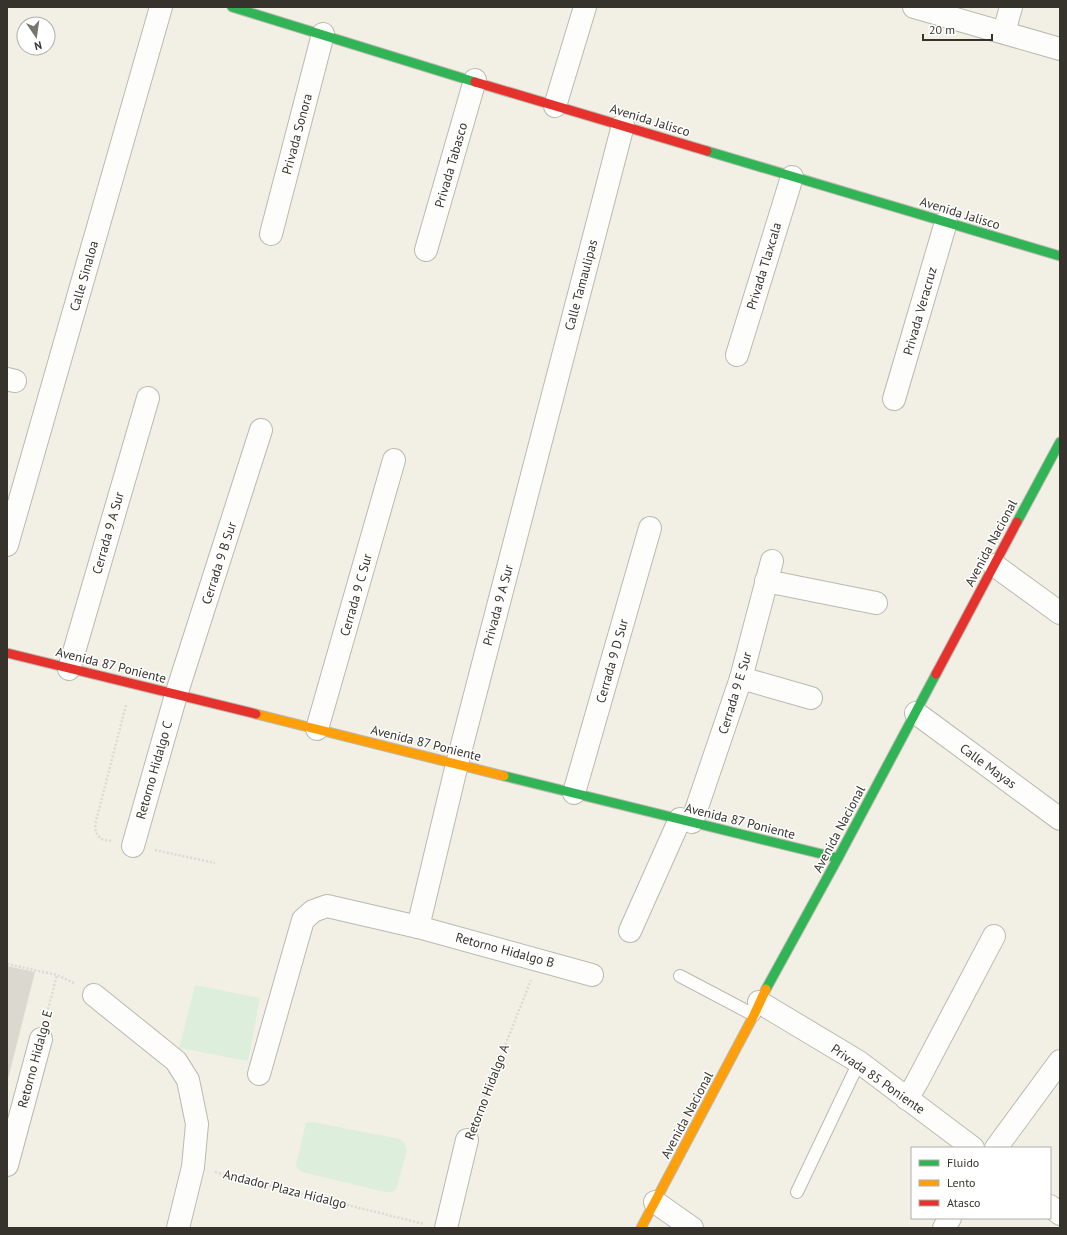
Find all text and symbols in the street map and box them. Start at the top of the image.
north arrow [16,16,56,56]
scale bar [923,16,992,42]
text: 20 m [929,22,955,37]
text: N [33,38,43,53]
street label: Privada Sonora [278,92,316,176]
street label: Avenida Jalisco [608,100,692,140]
street label: Privada Tabasco [431,120,471,210]
street label: Avenida Jalisco [918,193,1002,233]
street label: Privada Tlaxcala [743,220,785,312]
street label: Calle Tamaulipas [561,238,601,332]
street label: Calle Sinaloa [66,239,102,313]
street label: Privada Veracruz [899,265,941,357]
street label: Cerrada 9 A Sur [88,489,128,576]
street label: Avenida Nacional [961,496,1021,589]
street label: Cerrada 9 B Sur [198,519,241,606]
street label: Cerrada 9 C Sur [336,551,376,638]
street label: Privada 9 A Sur [479,562,517,647]
street label: Cerrada 9 D Sur [592,616,632,705]
street label: Avenida 87 Poniente [54,643,168,687]
street label: Cerrada 9 E Sur [714,649,756,736]
street label: Retorno Hidalgo C [132,719,176,821]
street label: Avenida 87 Poniente [369,721,483,765]
street label: Calle Mayas [956,740,1020,792]
street label: Avenida Nacional [809,782,869,875]
street label: Avenida 87 Poniente [683,799,797,843]
street label: Retorno Hidalgo B [454,929,556,971]
street label: Retorno Hidalgo E [14,1008,56,1110]
street label: Privada 85 Poniente [828,1040,928,1118]
street label: Retorno Hidalgo A [461,1041,513,1142]
street label: Avenida Nacional [657,1068,717,1161]
legend [911,1147,1051,1219]
text: Fluido [947,1155,979,1170]
street label: Andador Plaza Hidalgo [221,1165,349,1213]
text: Lento [947,1175,976,1190]
text: Atasco [947,1195,980,1210]

